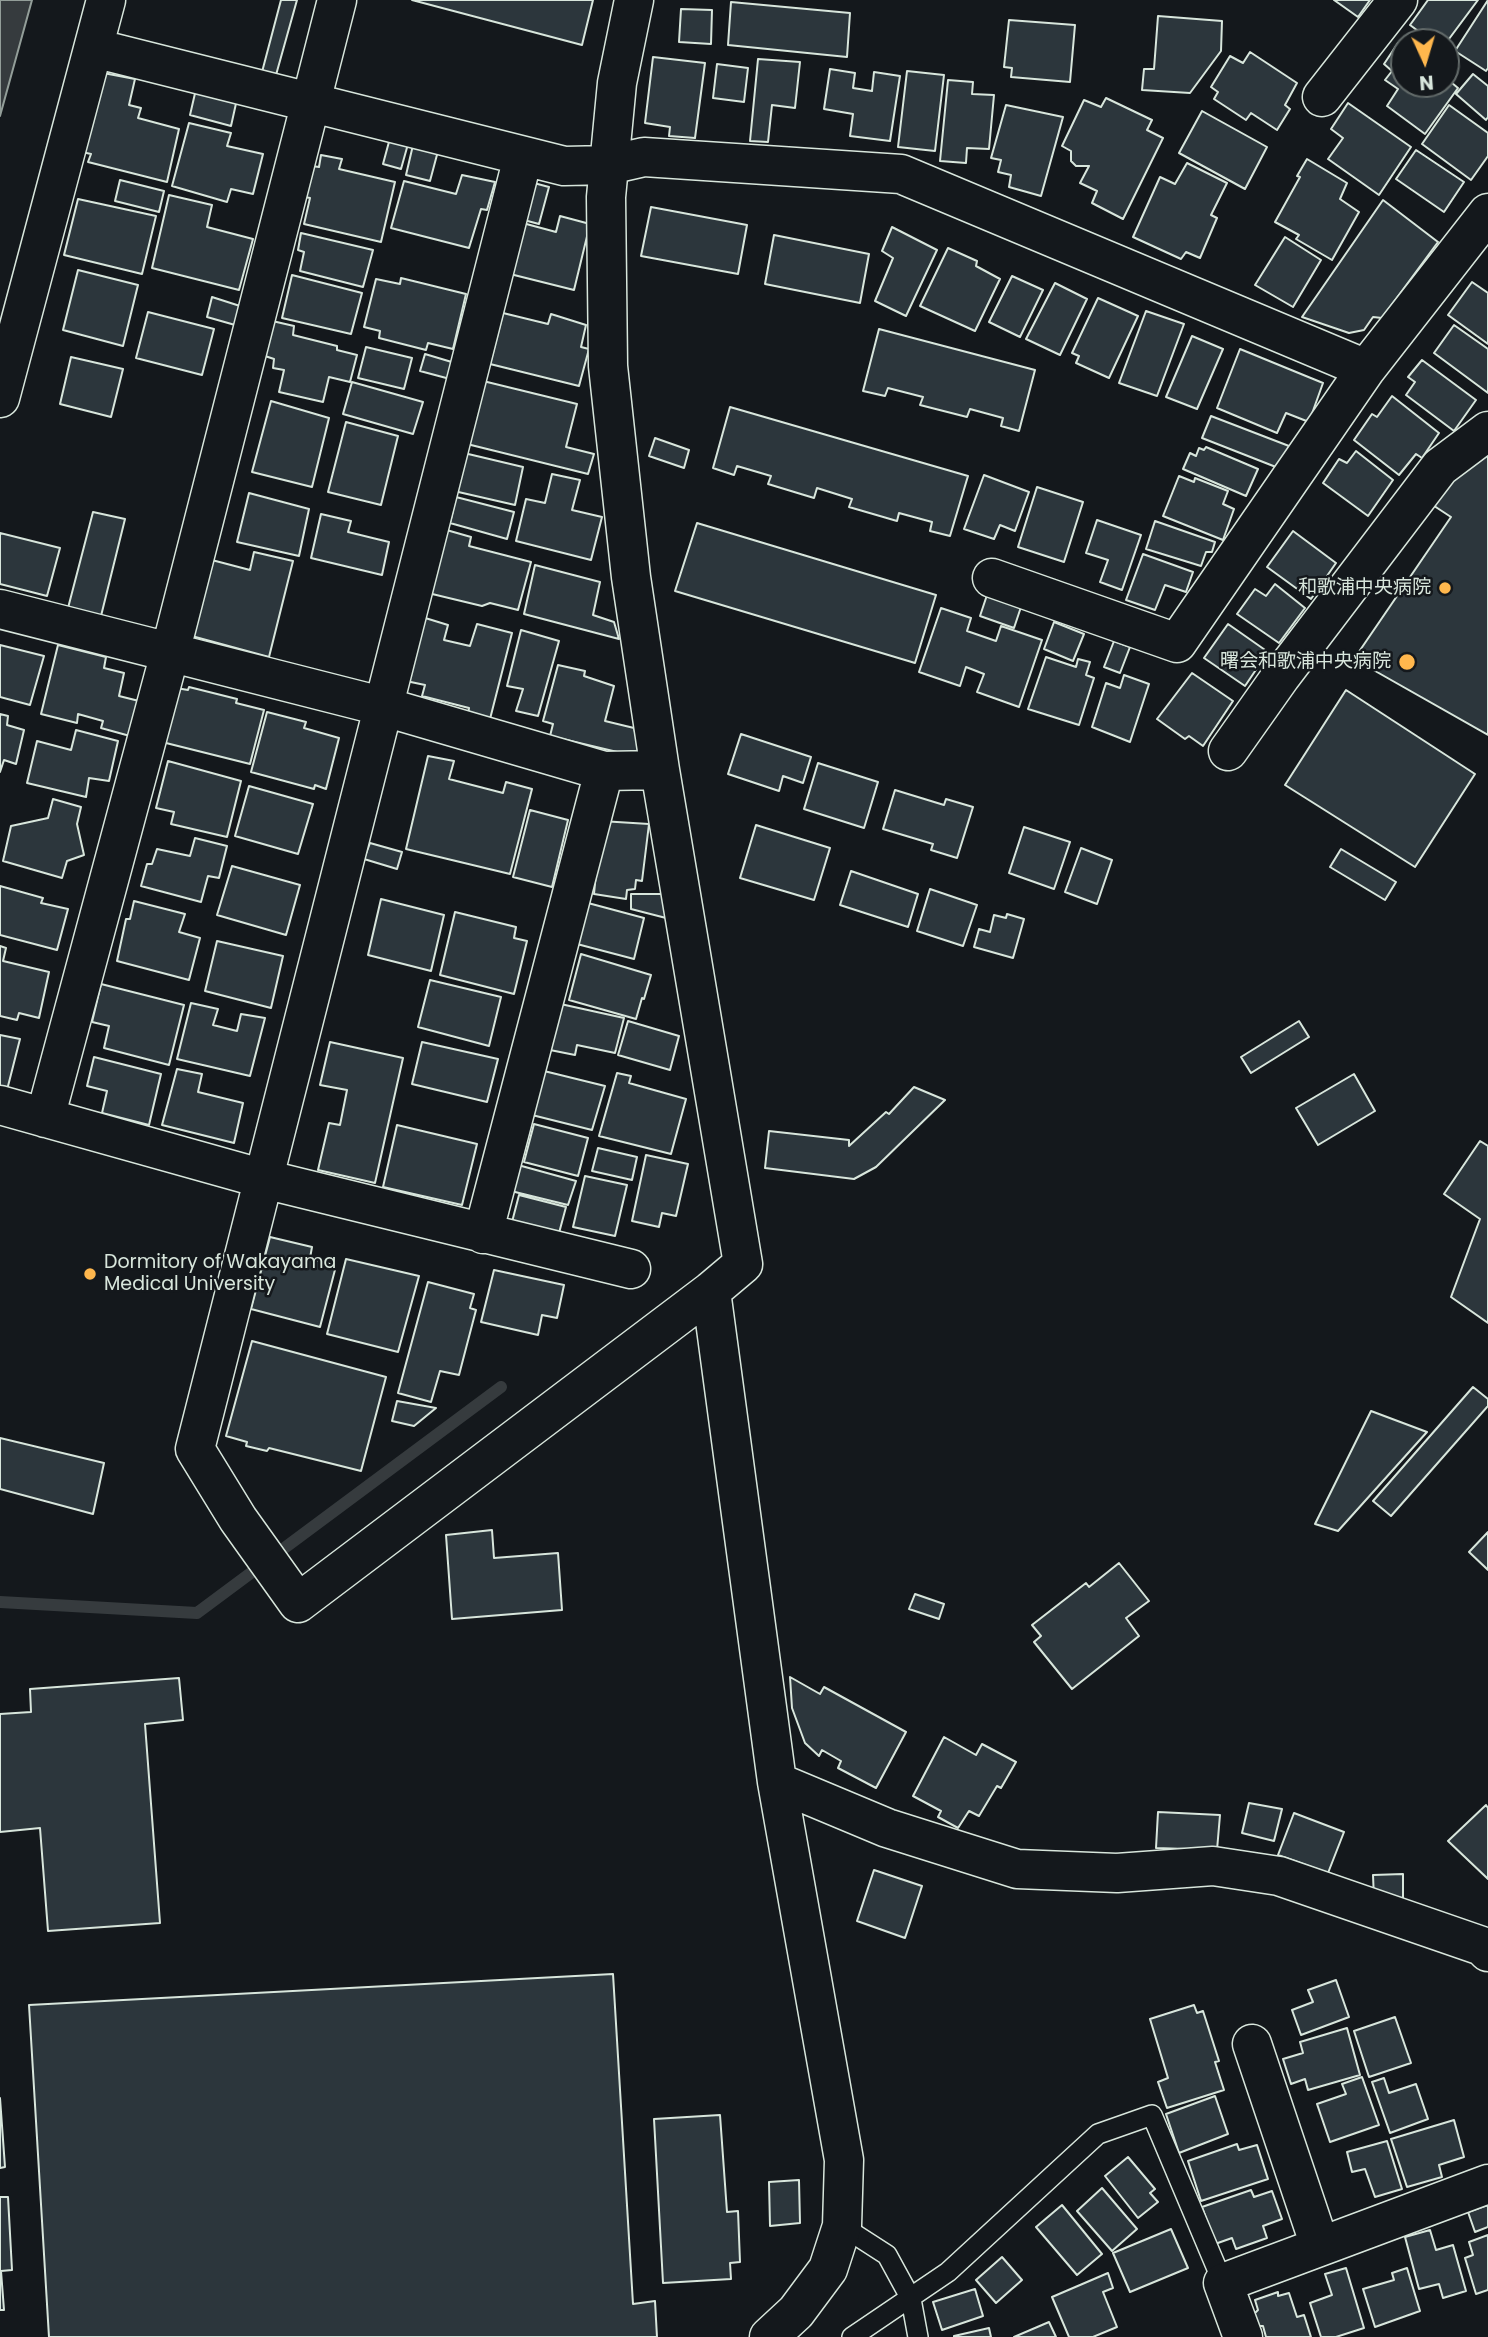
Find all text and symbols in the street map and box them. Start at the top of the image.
north arrow [1390,28,1460,98]
text: N [1418,68,1434,96]
place label: 和歌浦中央病院 [1298,577,1431,599]
marker: 和歌浦中央病院 [1437,580,1453,596]
place label: 曙会和歌浦中央病院 [1220,651,1391,673]
marker: 曙会和歌浦中央病院 [1397,652,1417,672]
place label: Dormitory of Wakayama Medical University [104,1252,336,1296]
marker: Dormitory of Wakayama Medical University [82,1266,98,1282]

